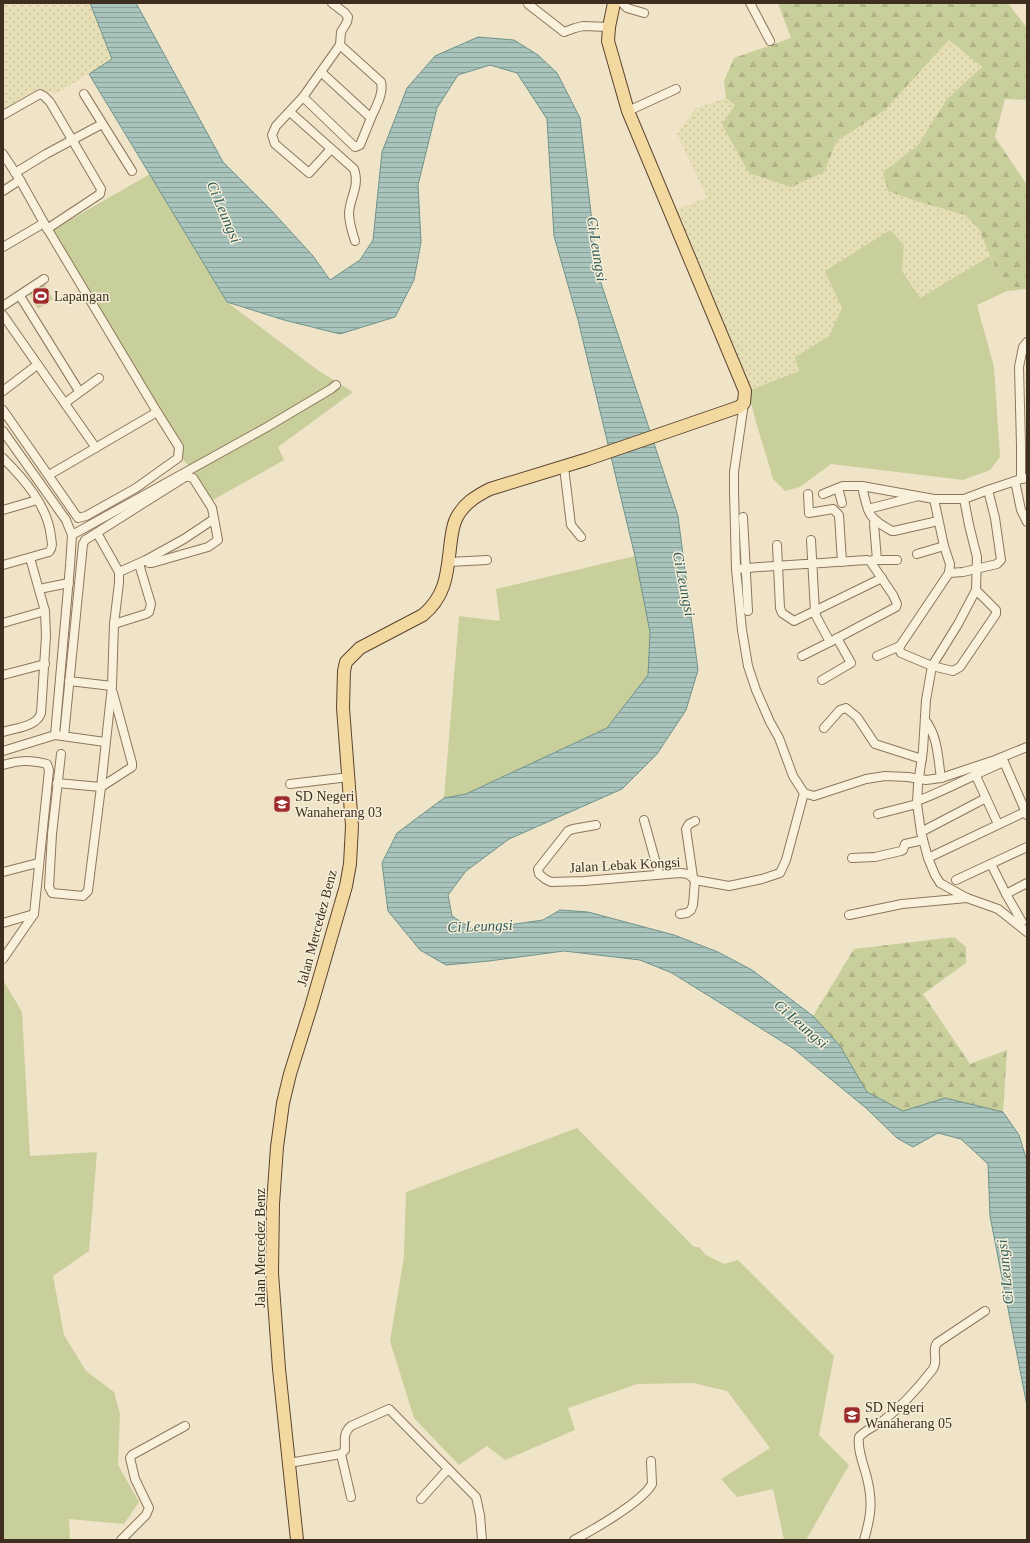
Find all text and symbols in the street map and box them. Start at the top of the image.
water label: Ci Leungsi [204,179,244,245]
water label: Ci Leungsi [584,215,610,283]
sports icon: Lapangan [31,286,51,306]
place label: Lapangan [54,289,109,304]
water label: Ci Leungsi [670,550,698,618]
place label: SD Negeri Wanaherang 03 [295,789,382,820]
school or university icon: SD Negeri Wanaherang 03 [272,794,292,814]
street label: Jalan Lebak Kongsi [569,855,681,875]
street label: Jalan Mercedez Benz [294,868,340,988]
water label: Ci Leungsi [447,917,513,935]
water label: Ci Leungsi [771,996,831,1052]
street label: Jalan Mercedez Benz [253,1188,268,1308]
water label: Ci Leungsi [994,1239,1016,1305]
place label: SD Negeri Wanaherang 05 [865,1400,952,1431]
school or university icon: SD Negeri Wanaherang 05 [842,1405,862,1425]

